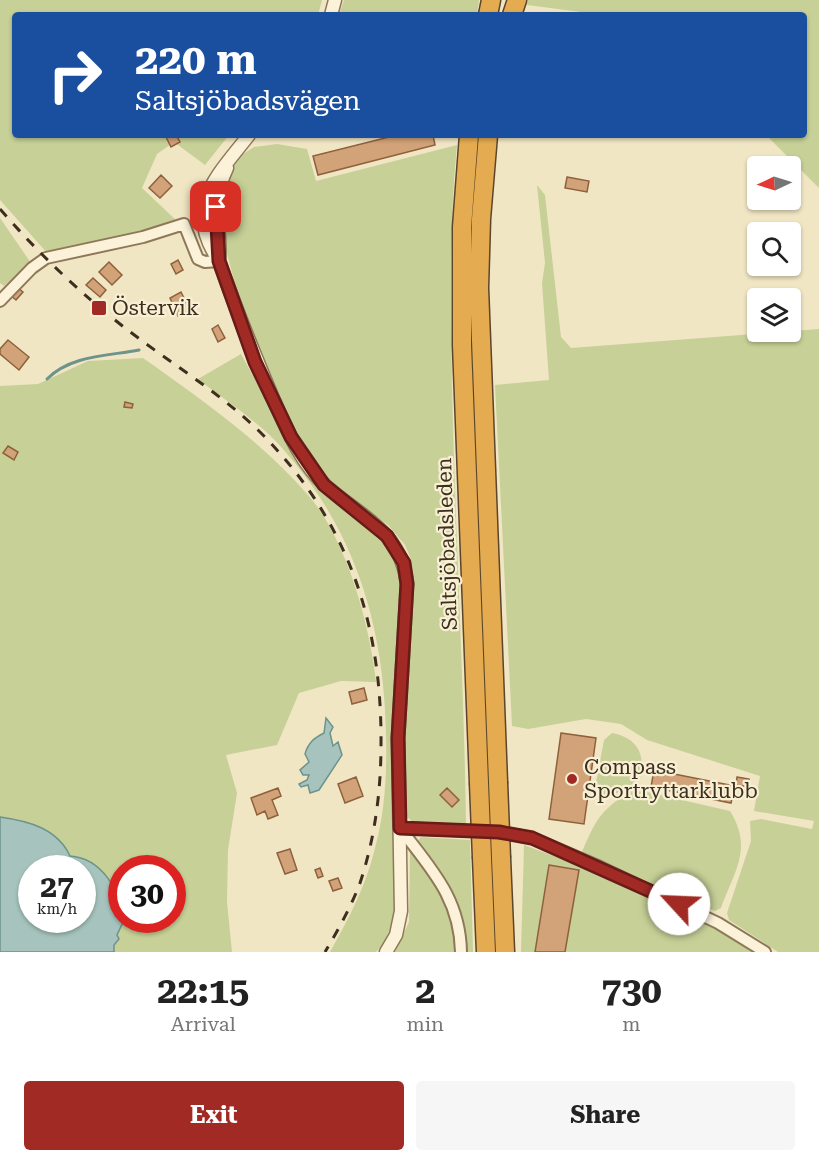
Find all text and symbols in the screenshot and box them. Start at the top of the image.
text: 220 m [135,35,257,84]
icon: right [36,36,114,114]
text: Saltsjöbadsvägen [135,85,360,117]
north arrow [747,156,801,210]
map controls [747,156,801,342]
pin [190,181,241,232]
icon: arrive [199,190,232,223]
button: search [747,222,801,276]
button: layers [747,288,801,342]
place label: Östervik [112,295,199,320]
marker: Östervik [90,299,108,317]
street label: Saltsjöbadsleden [432,457,462,631]
place label: Compass Sportryttarklubb [584,755,758,803]
marker: Compass Sportryttarklubb [565,772,579,786]
speed limit sign: 30 [108,855,186,933]
text: 27 [40,869,74,904]
position arrow [647,872,711,936]
text: km/h [37,900,77,918]
text: 22:15 [157,970,249,1012]
text: 2 [415,970,435,1012]
text: 730 [601,970,662,1012]
text: Arrival [171,1012,236,1036]
text: min [406,1012,444,1036]
text: m [622,1012,641,1036]
button: Exit [24,1081,404,1150]
button: Share [416,1081,795,1150]

